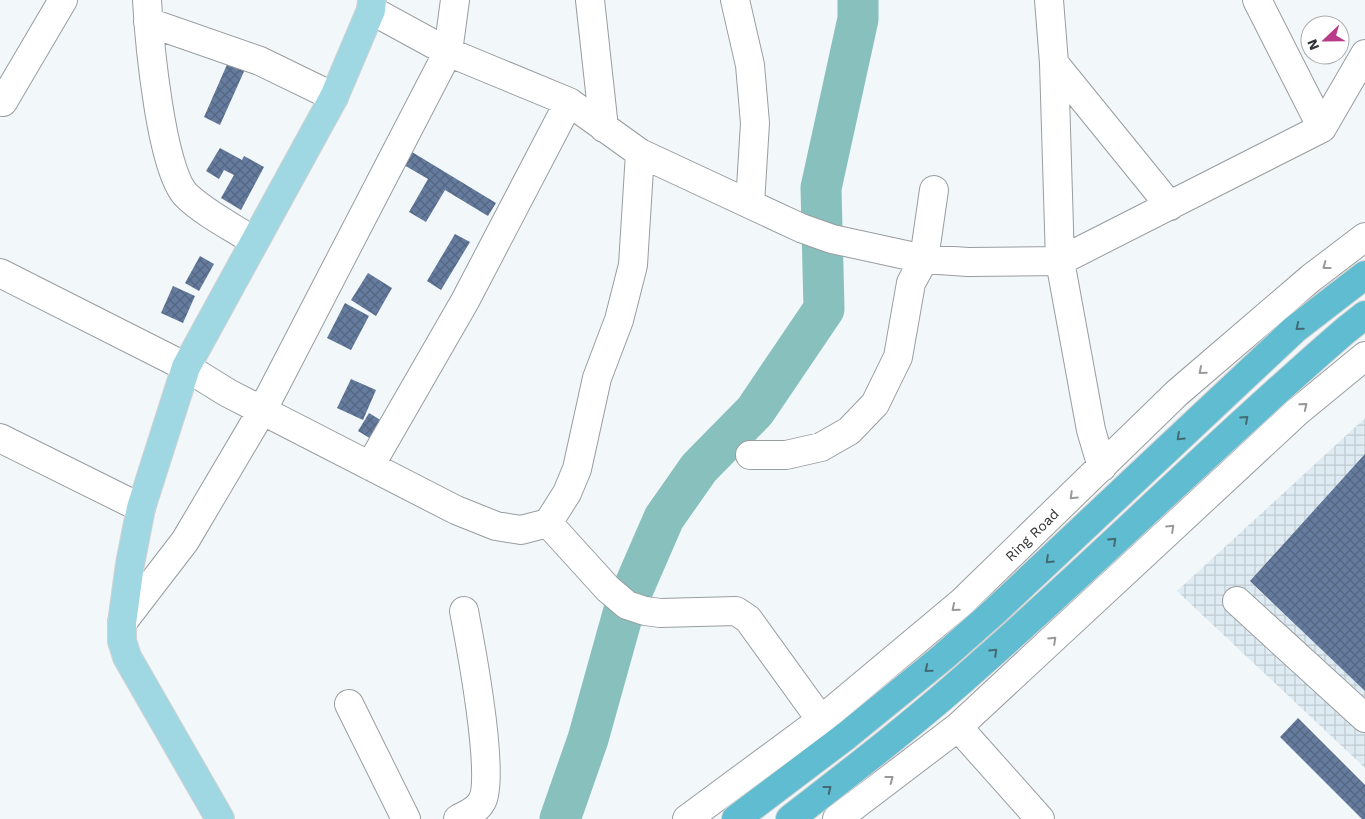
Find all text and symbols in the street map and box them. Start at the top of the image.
north arrow [1300,15,1350,65]
text: N [1304,37,1322,53]
one-way arrow [1323,261,1332,269]
one-way arrow [1296,321,1305,329]
one-way arrow [1199,366,1208,375]
one-way arrow [1298,403,1307,412]
one-way arrow [1239,416,1248,425]
one-way arrow [1176,431,1185,440]
one-way arrow [1069,490,1078,499]
street label: Ring Road [1002,506,1062,564]
one-way arrow [1165,525,1174,534]
one-way arrow [1107,538,1116,547]
one-way arrow [1045,554,1054,563]
one-way arrow [952,603,961,611]
one-way arrow [1048,637,1057,646]
one-way arrow [988,649,997,658]
one-way arrow [925,663,934,672]
one-way arrow [884,776,894,785]
one-way arrow [823,786,832,795]

